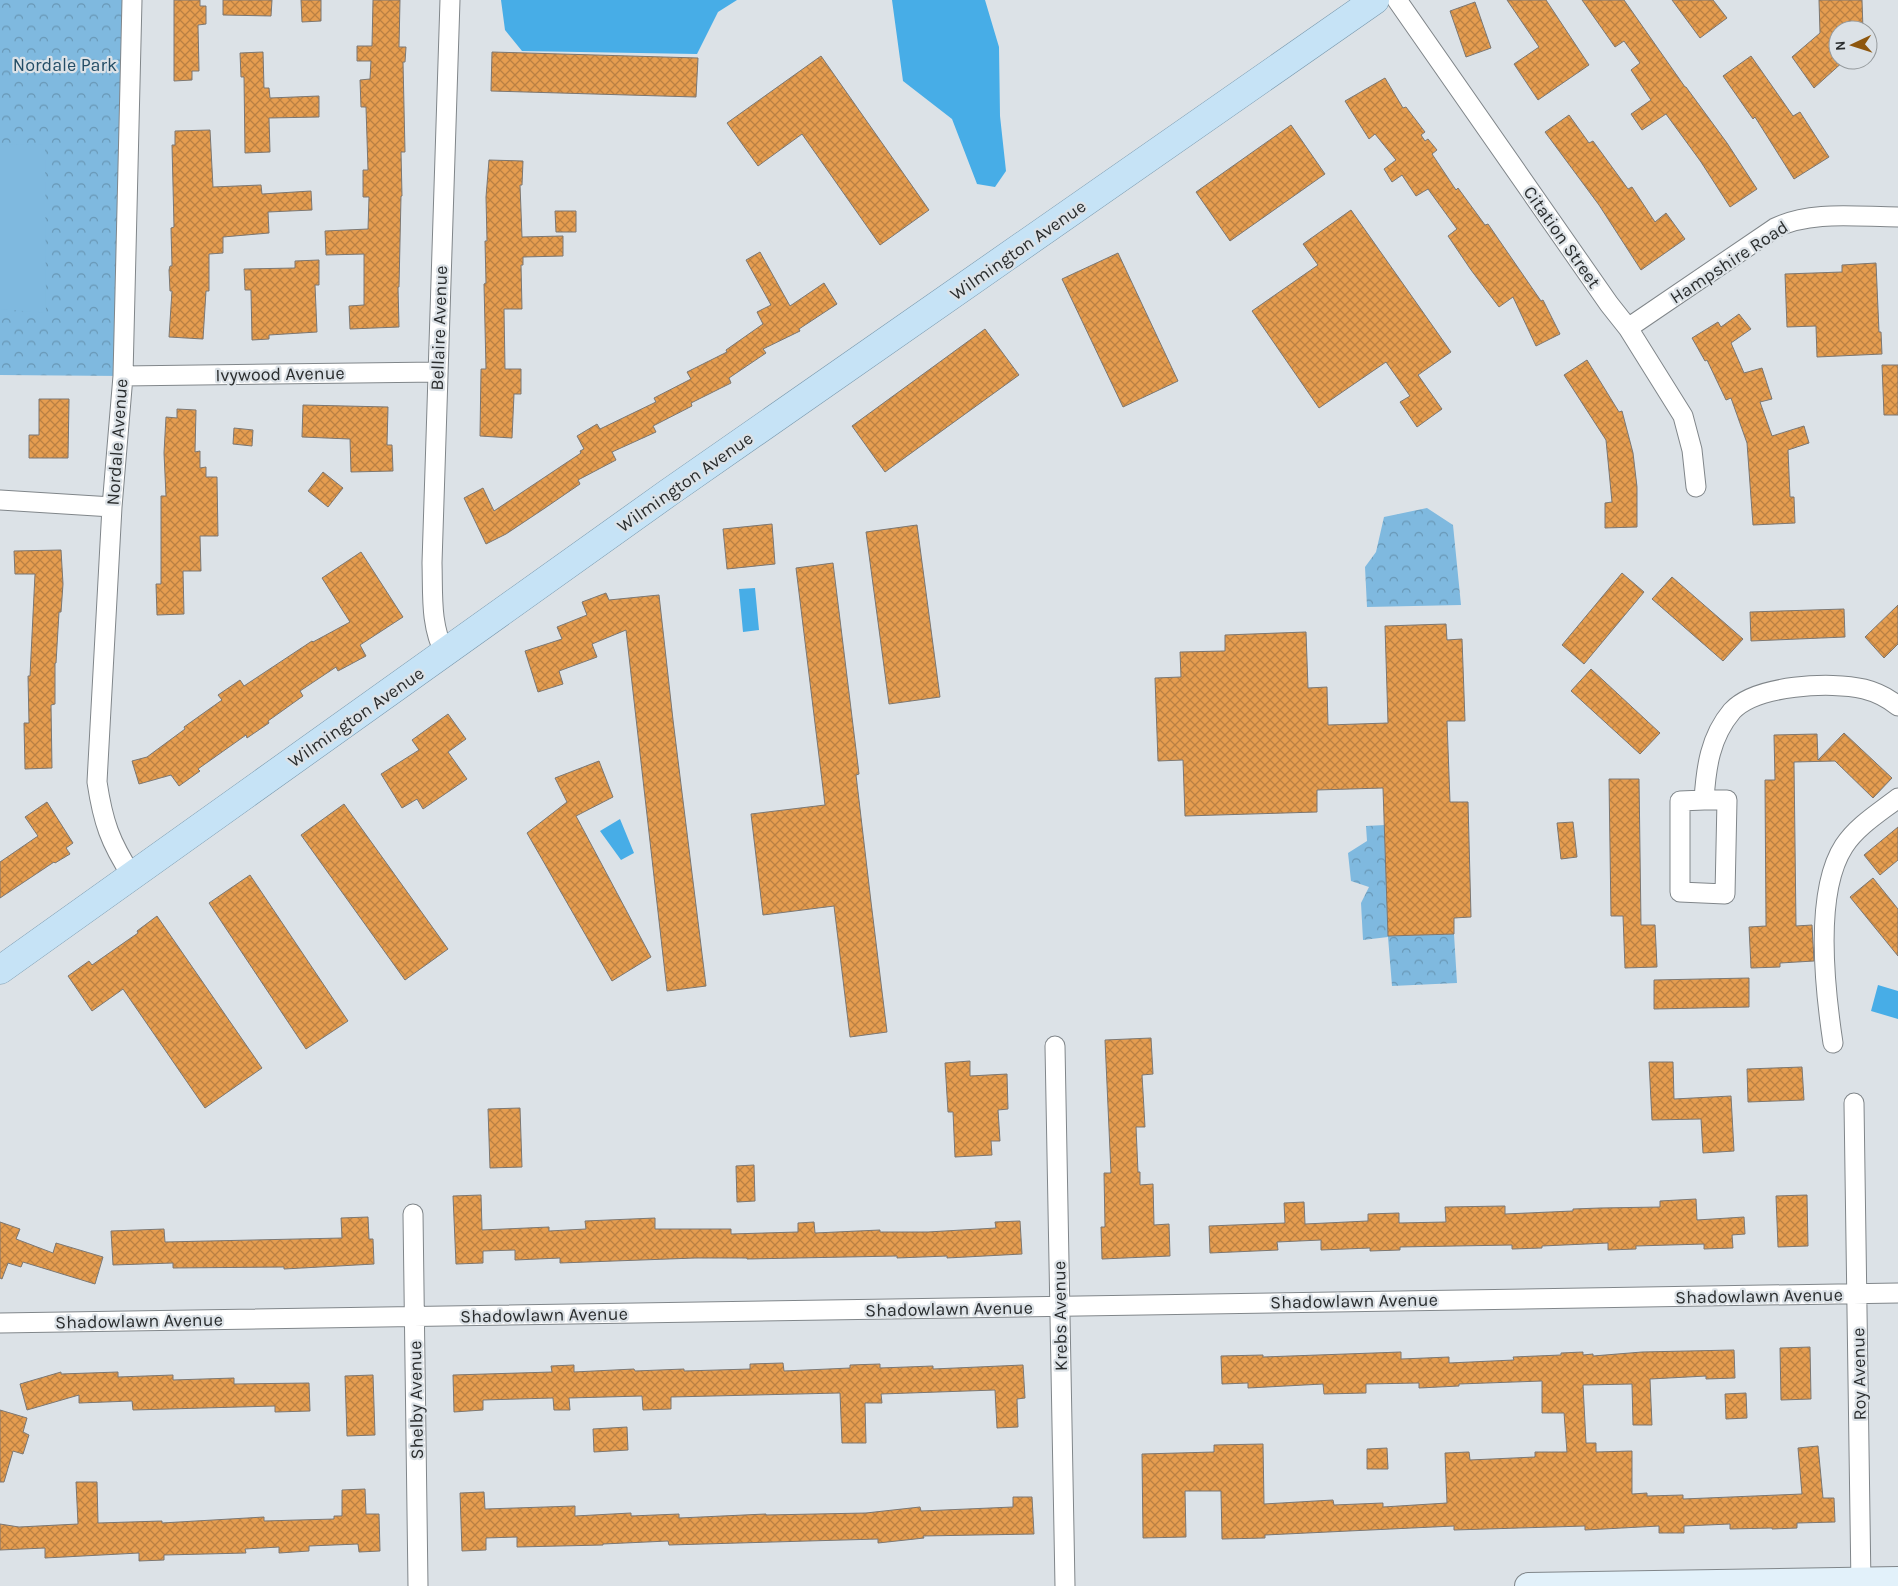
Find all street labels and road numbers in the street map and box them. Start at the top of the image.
street label: Citation Street [1519,182,1605,292]
street label: Wilmington Avenue [946,195,1090,305]
street label: Hampshire Road [1666,216,1792,308]
street label: Bellaire Avenue [426,265,452,391]
street label: Ivywood Avenue [215,362,345,386]
street label: Nordale Avenue [102,378,132,506]
street label: Wilmington Avenue [613,427,757,537]
street label: Wilmington Avenue [284,662,428,772]
street label: Krebs Avenue [1048,1261,1072,1371]
street label: Shadowlawn Avenue [1675,1284,1843,1308]
street label: Shadowlawn Avenue [1270,1289,1438,1313]
street label: Shadowlawn Avenue [865,1297,1033,1321]
street label: Shadowlawn Avenue [460,1303,628,1327]
street label: Shadowlawn Avenue [55,1309,223,1333]
street label: Roy Avenue [1847,1327,1871,1421]
street label: Shelby Avenue [404,1341,428,1459]

